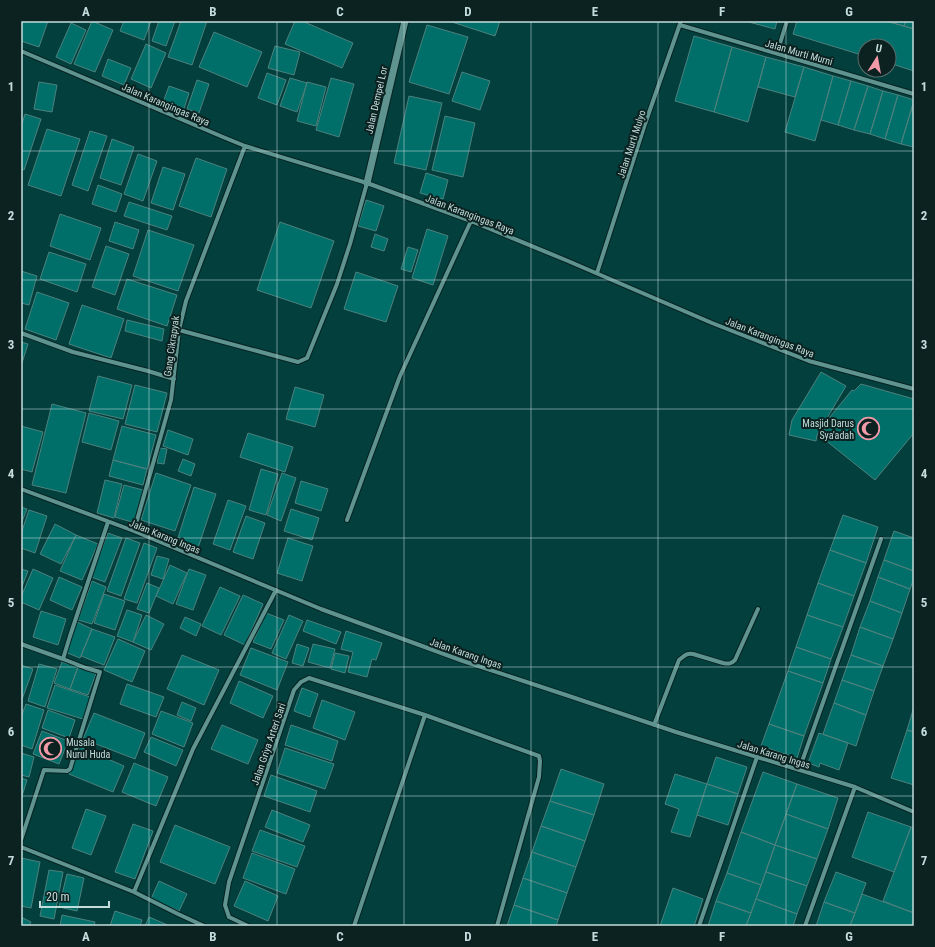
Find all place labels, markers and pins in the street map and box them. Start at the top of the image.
mosque icon: Masjid Darus Sya'adah [856,416,882,442]
place label: Masjid Darus Sya'adah [802,418,854,441]
mosque icon: Musala Nurul Huda [37,735,63,761]
place label: Musala Nurul Huda [66,737,110,760]

